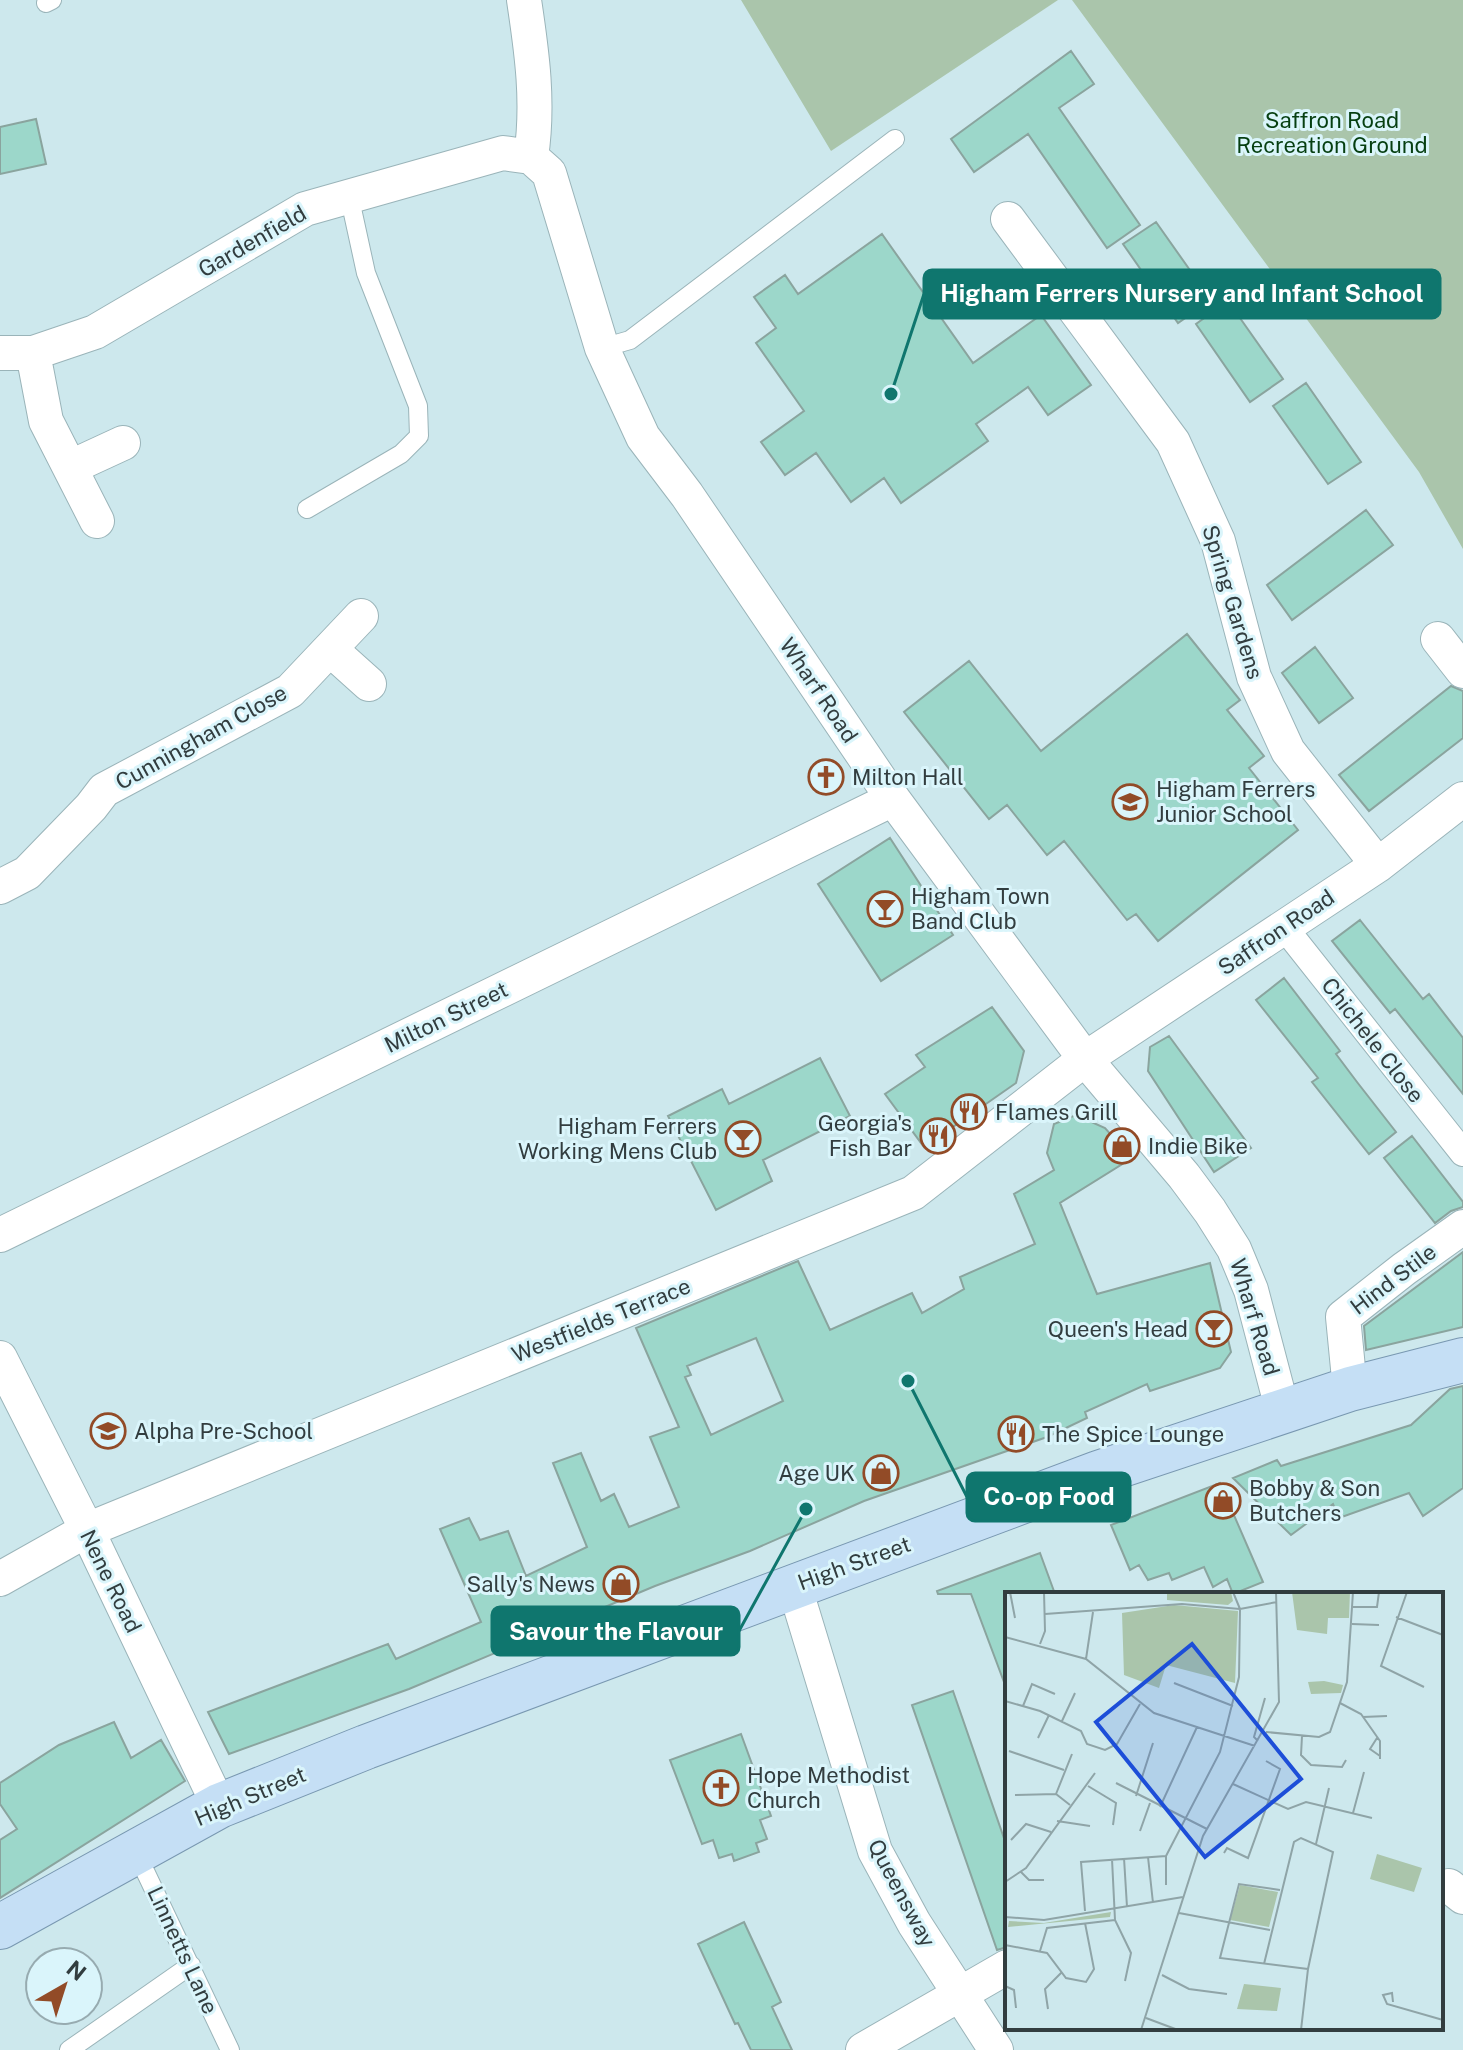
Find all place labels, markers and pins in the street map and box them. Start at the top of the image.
callout: Higham Ferrers Nursery and Infant School [924,270,1440,318]
church icon: Milton Hall [807,758,845,796]
place label: Milton Hall [852,764,964,790]
place label: Higham Ferrers Junior School [1156,776,1316,827]
school or university icon: Higham Ferrers Junior School [1111,783,1149,821]
place label: Higham Town Band Club [911,883,1050,934]
bar icon: Higham Town Band Club [866,890,904,928]
restaurant icon: Flames Grill [950,1093,988,1131]
place label: Flames Grill [995,1099,1118,1125]
place label: Georgia's Fish Bar [818,1110,912,1161]
place label: Higham Ferrers Working Mens Club [518,1113,717,1164]
restaurant icon: Georgia's Fish Bar [919,1117,957,1155]
bar icon: Higham Ferrers Working Mens Club [724,1120,762,1158]
shop icon: Indie Bike [1103,1127,1141,1165]
place label: Indie Bike [1148,1133,1248,1159]
bar icon: Queen's Head [1195,1310,1233,1348]
place label: Queen's Head [1048,1316,1188,1342]
school or university icon: Alpha Pre-School [89,1412,127,1450]
restaurant icon: The Spice Lounge [997,1415,1035,1453]
place label: Alpha Pre-School [134,1418,313,1444]
place label: The Spice Lounge [1042,1421,1224,1447]
shop icon: Age UK [862,1454,900,1492]
place label: Age UK [778,1460,855,1486]
callout: Co-op Food [967,1473,1130,1521]
place label: Bobby & Son Butchers [1249,1475,1380,1526]
shop icon: Bobby & Son Butchers [1204,1482,1242,1520]
shop icon: Sally's News [602,1565,640,1603]
place label: Sally's News [467,1571,595,1597]
callout: Savour the Flavour [492,1607,739,1655]
place label: Hope Methodist Church [747,1762,910,1813]
church icon: Hope Methodist Church [702,1769,740,1807]

